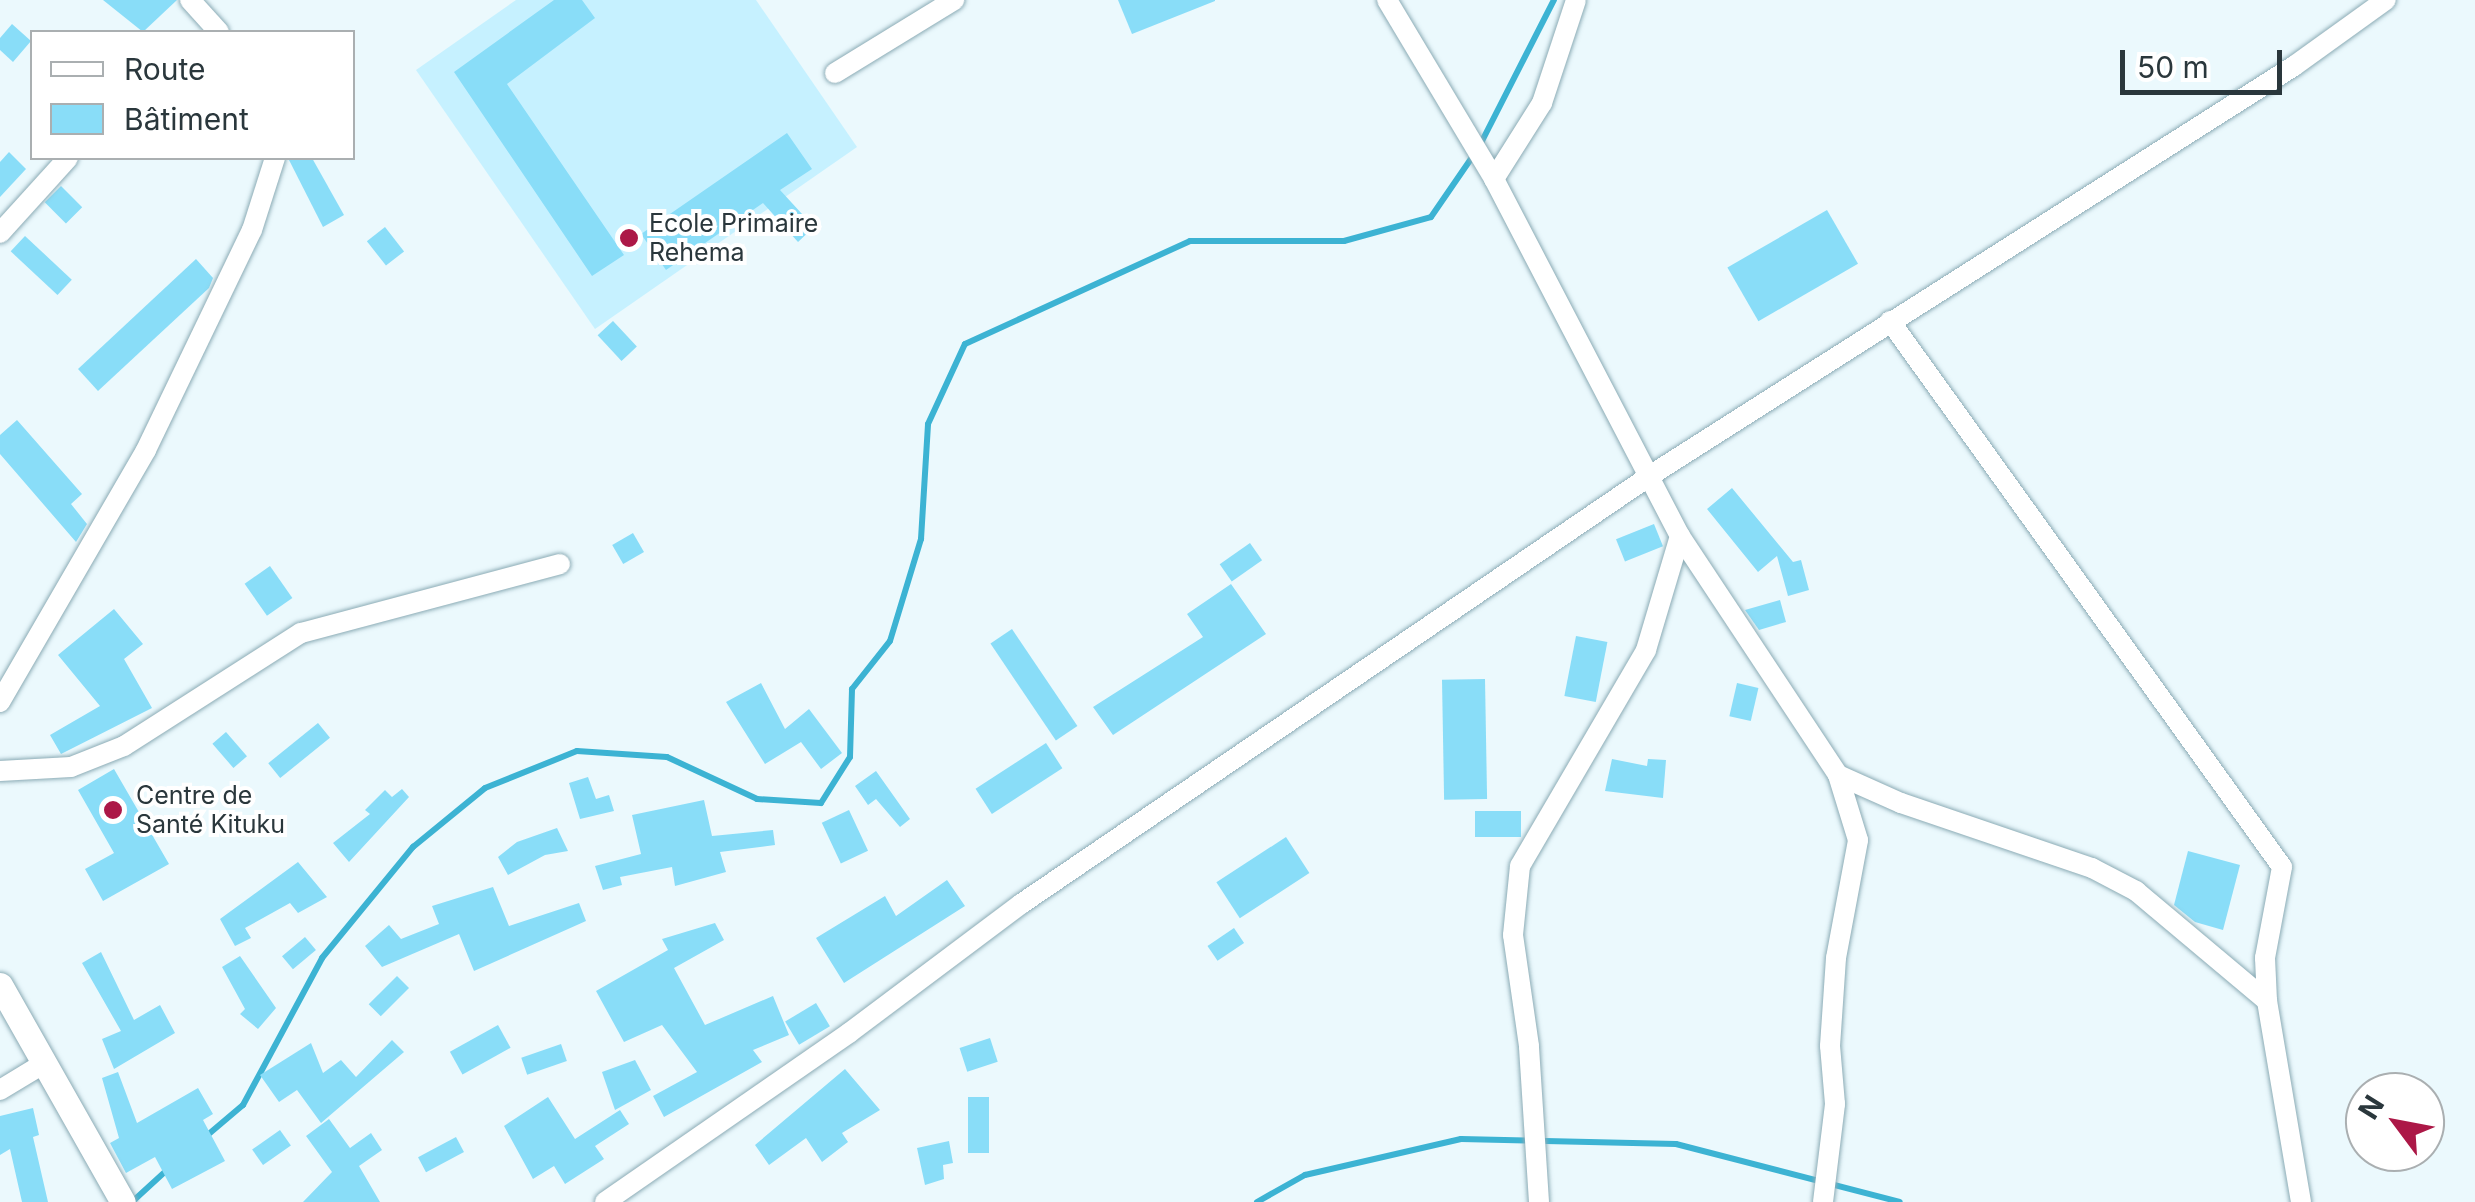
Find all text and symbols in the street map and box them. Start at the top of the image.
legend [30,30,355,160]
scale bar [2125,30,2288,92]
text: 50 m [2137,49,2209,85]
text: Route [124,51,206,87]
text: Bâtiment [124,101,249,137]
place label: Ecole Primaire Rehema [649,209,818,268]
marker: Ecole Primaire Rehema [618,227,640,249]
place label: Centre de Santé Kituku [136,781,285,840]
marker: Centre de Santé Kituku [100,797,126,823]
north arrow [2345,1072,2445,1172]
text: N [2351,1089,2391,1125]

